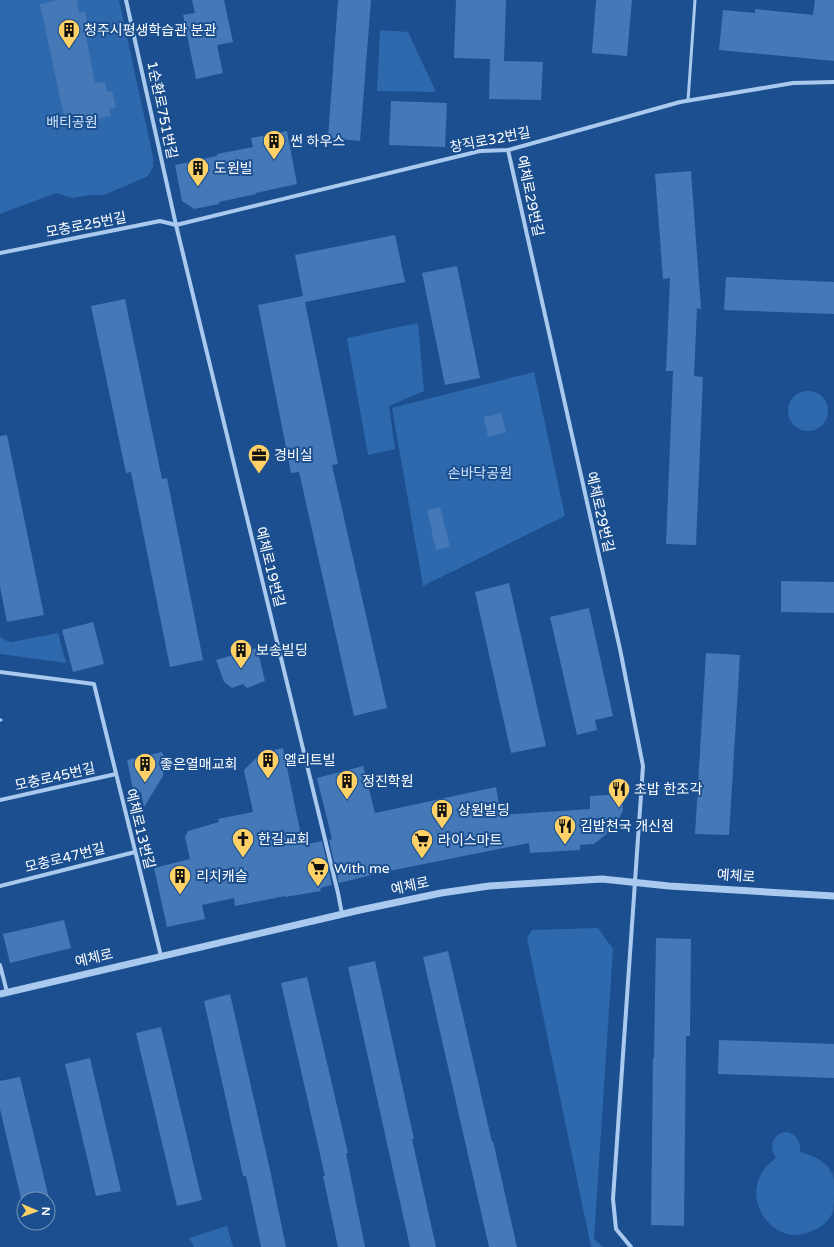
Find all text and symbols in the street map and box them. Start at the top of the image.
building icon: 청주시평생학습관 분관 [56,17,82,50]
place label: 청주시평생학습관 분관 [84,22,217,39]
street label: 1순환로751번길 [143,60,181,160]
park label: 배티공원 [46,114,98,131]
street label: 창직로32번길 [448,124,532,156]
building icon: 썬 하우스 [261,128,287,161]
place label: 썬 하우스 [290,133,345,150]
street label: 예체로29번길 [513,154,547,238]
building icon: 도원빌 [185,155,211,188]
place label: 도원빌 [214,160,253,177]
street label: 모충로25번길 [44,209,128,241]
office icon: 경비실 [246,442,272,475]
place label: 경비실 [274,447,313,464]
park label: 손바닥공원 [448,465,512,482]
street label: 예체로29번길 [582,470,618,554]
street label: 예체로19번길 [252,525,288,609]
building icon: 보송빌딩 [228,637,254,670]
place label: 보송빌딩 [256,642,308,659]
building icon: 엘리트빌 [255,747,281,780]
building icon: 좋은열매교회 [132,751,158,784]
place label: 엘리트빌 [284,752,336,769]
place label: 좋은열매교회 [160,756,237,773]
street label: 모충로45번길 [13,759,97,795]
building icon: 정진학원 [334,768,360,801]
place label: 정진학원 [362,773,414,790]
restaurant icon: 초밥 한조각 [606,776,632,809]
place label: 초밥 한조각 [634,781,702,798]
street label: 예체로13번길 [122,787,158,871]
building icon: 상원빌딩 [429,797,455,830]
place label: 상원빌딩 [458,802,510,819]
restaurant icon: 김밥천국 개신점 [552,813,578,846]
place label: 김밥천국 개신점 [580,818,674,835]
church icon: 한길교회 [230,826,256,859]
supermarket icon: 라이스마트 [409,827,435,860]
place label: 한길교회 [258,831,310,848]
place label: 라이스마트 [438,832,503,849]
street label: 모충로47번길 [23,840,107,876]
supermarket icon: With me [305,855,331,888]
place label: With me [334,860,390,877]
building icon: 리치캐슬 [167,863,193,896]
street label: 예체로 [716,866,756,886]
place label: 리치캐슬 [196,868,248,885]
street label: 예체로 [389,874,431,898]
street label: 예체로 [73,945,115,971]
north arrow [16,1191,56,1231]
text: N [39,1207,52,1216]

